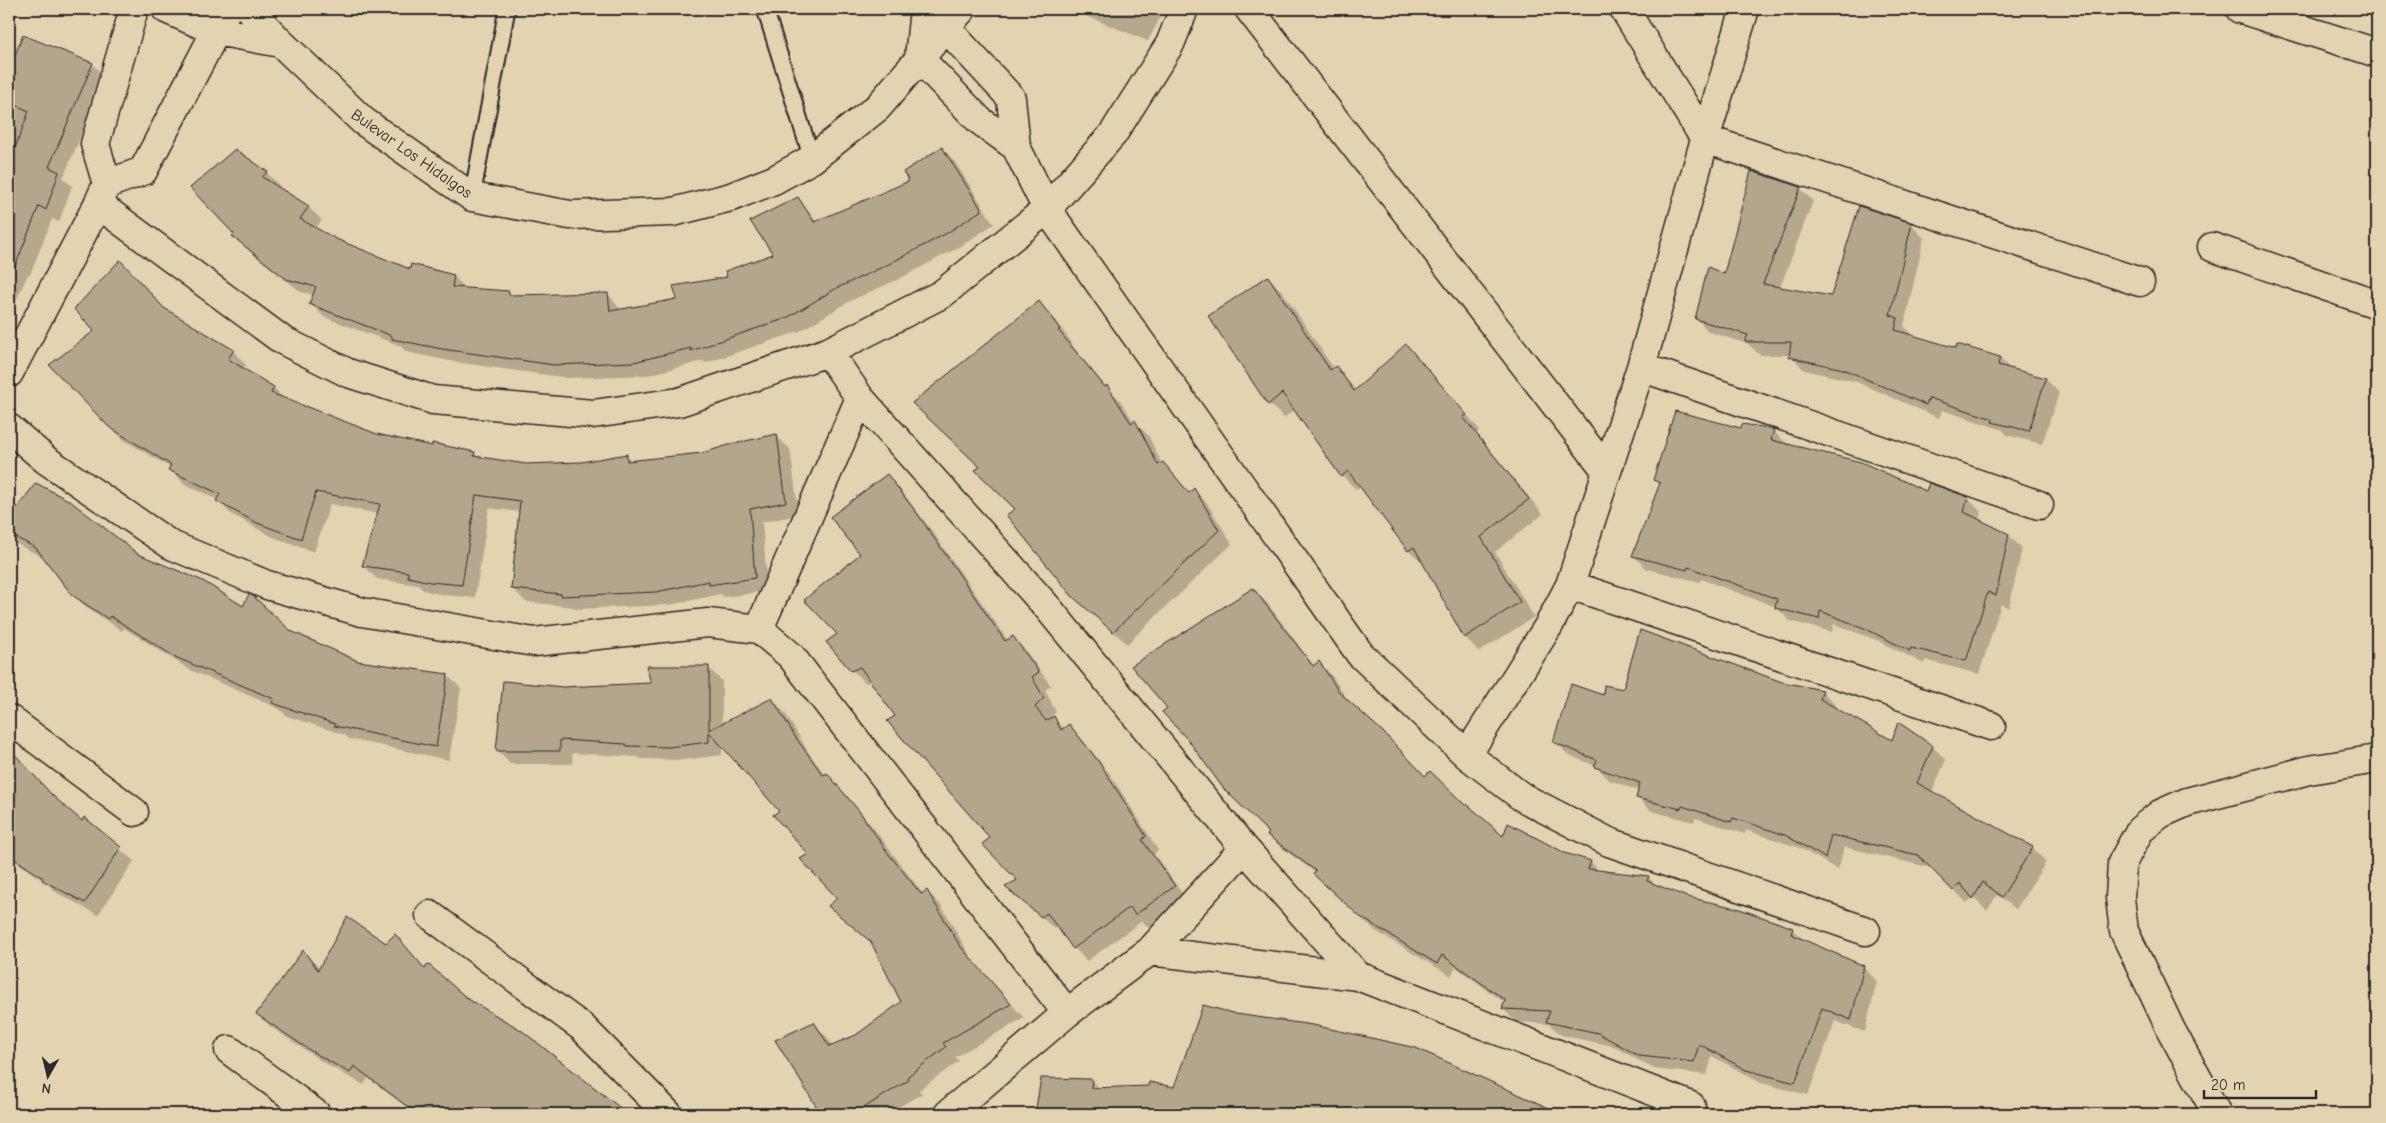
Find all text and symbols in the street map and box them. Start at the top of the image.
street label: Bulevar Los Hidalgos [348,105,475,202]
north arrow [22,1050,72,1100]
scale bar [2204,1068,2316,1100]
text: 20 m [2211,1076,2245,1094]
text: N [41,1079,52,1097]

